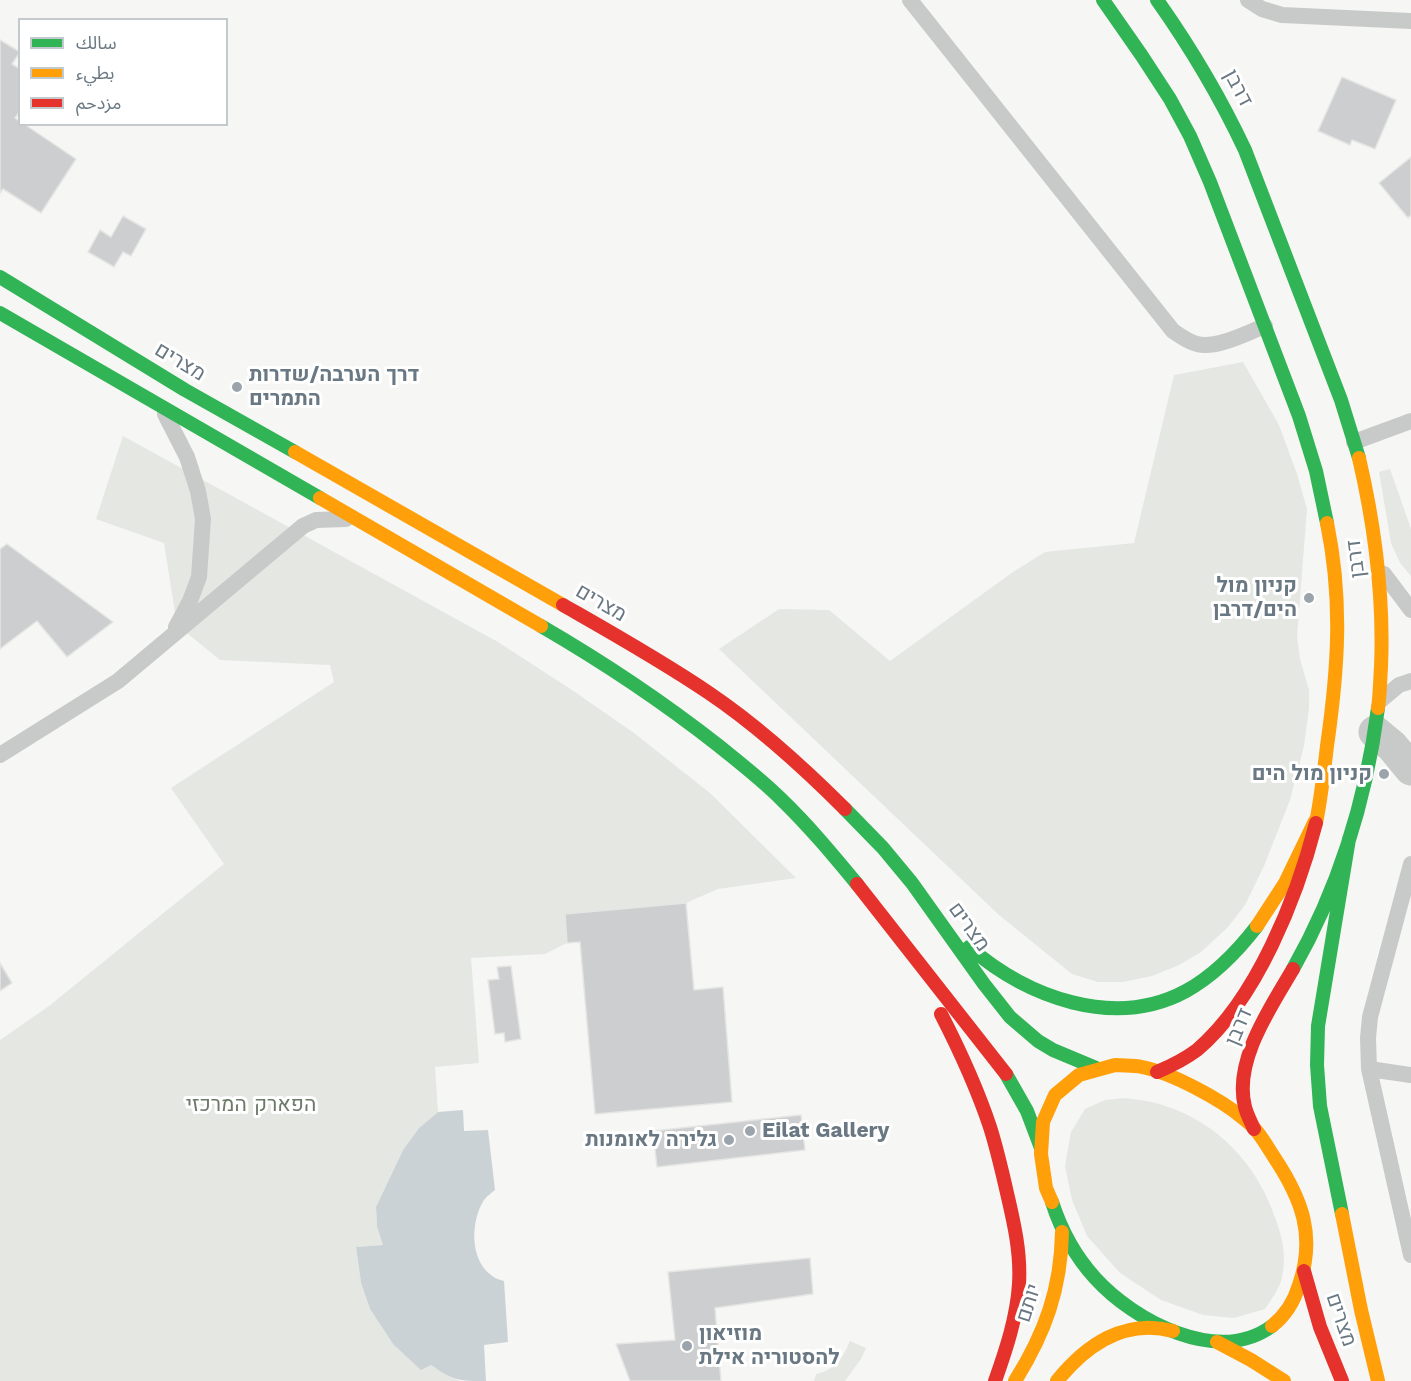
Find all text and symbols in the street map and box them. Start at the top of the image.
legend [18,18,228,126]
text: سالك [76,32,117,53]
text: بطيء [76,62,114,83]
street label: דרבן [1218,65,1258,111]
text: مزدحم [76,92,121,113]
street label: מצרים [150,337,210,387]
place label: דרך הערבה/שדרות התמרים [249,362,419,412]
marker: דרך הערבה/שדרות התמרים [230,380,244,394]
street label: דרבן [1341,538,1371,580]
place label: קניון מול הים/דרבן [1213,573,1297,623]
street label: מצרים [571,578,631,628]
marker: קניון מול הים/דרבן [1302,591,1316,605]
place label: קניון מול הים [1252,761,1372,787]
marker: קניון מול הים [1377,767,1391,781]
street label: מצרים [943,897,995,957]
street label: דרבן [1220,1004,1258,1050]
park label: הפארק המרכזי [186,1092,316,1118]
place label: Eilat Gallery [762,1118,889,1144]
marker: Eilat Gallery [743,1124,757,1138]
place label: גלירה לאומנות [585,1127,717,1153]
marker: גלירה לאומנות [722,1133,736,1147]
street label: יותם [1011,1281,1047,1325]
street label: מצרים [1320,1290,1362,1350]
place label: מוזיאון להסטוריה אילת [699,1321,840,1371]
marker: מוזיאון להסטוריה אילת [680,1339,694,1353]

